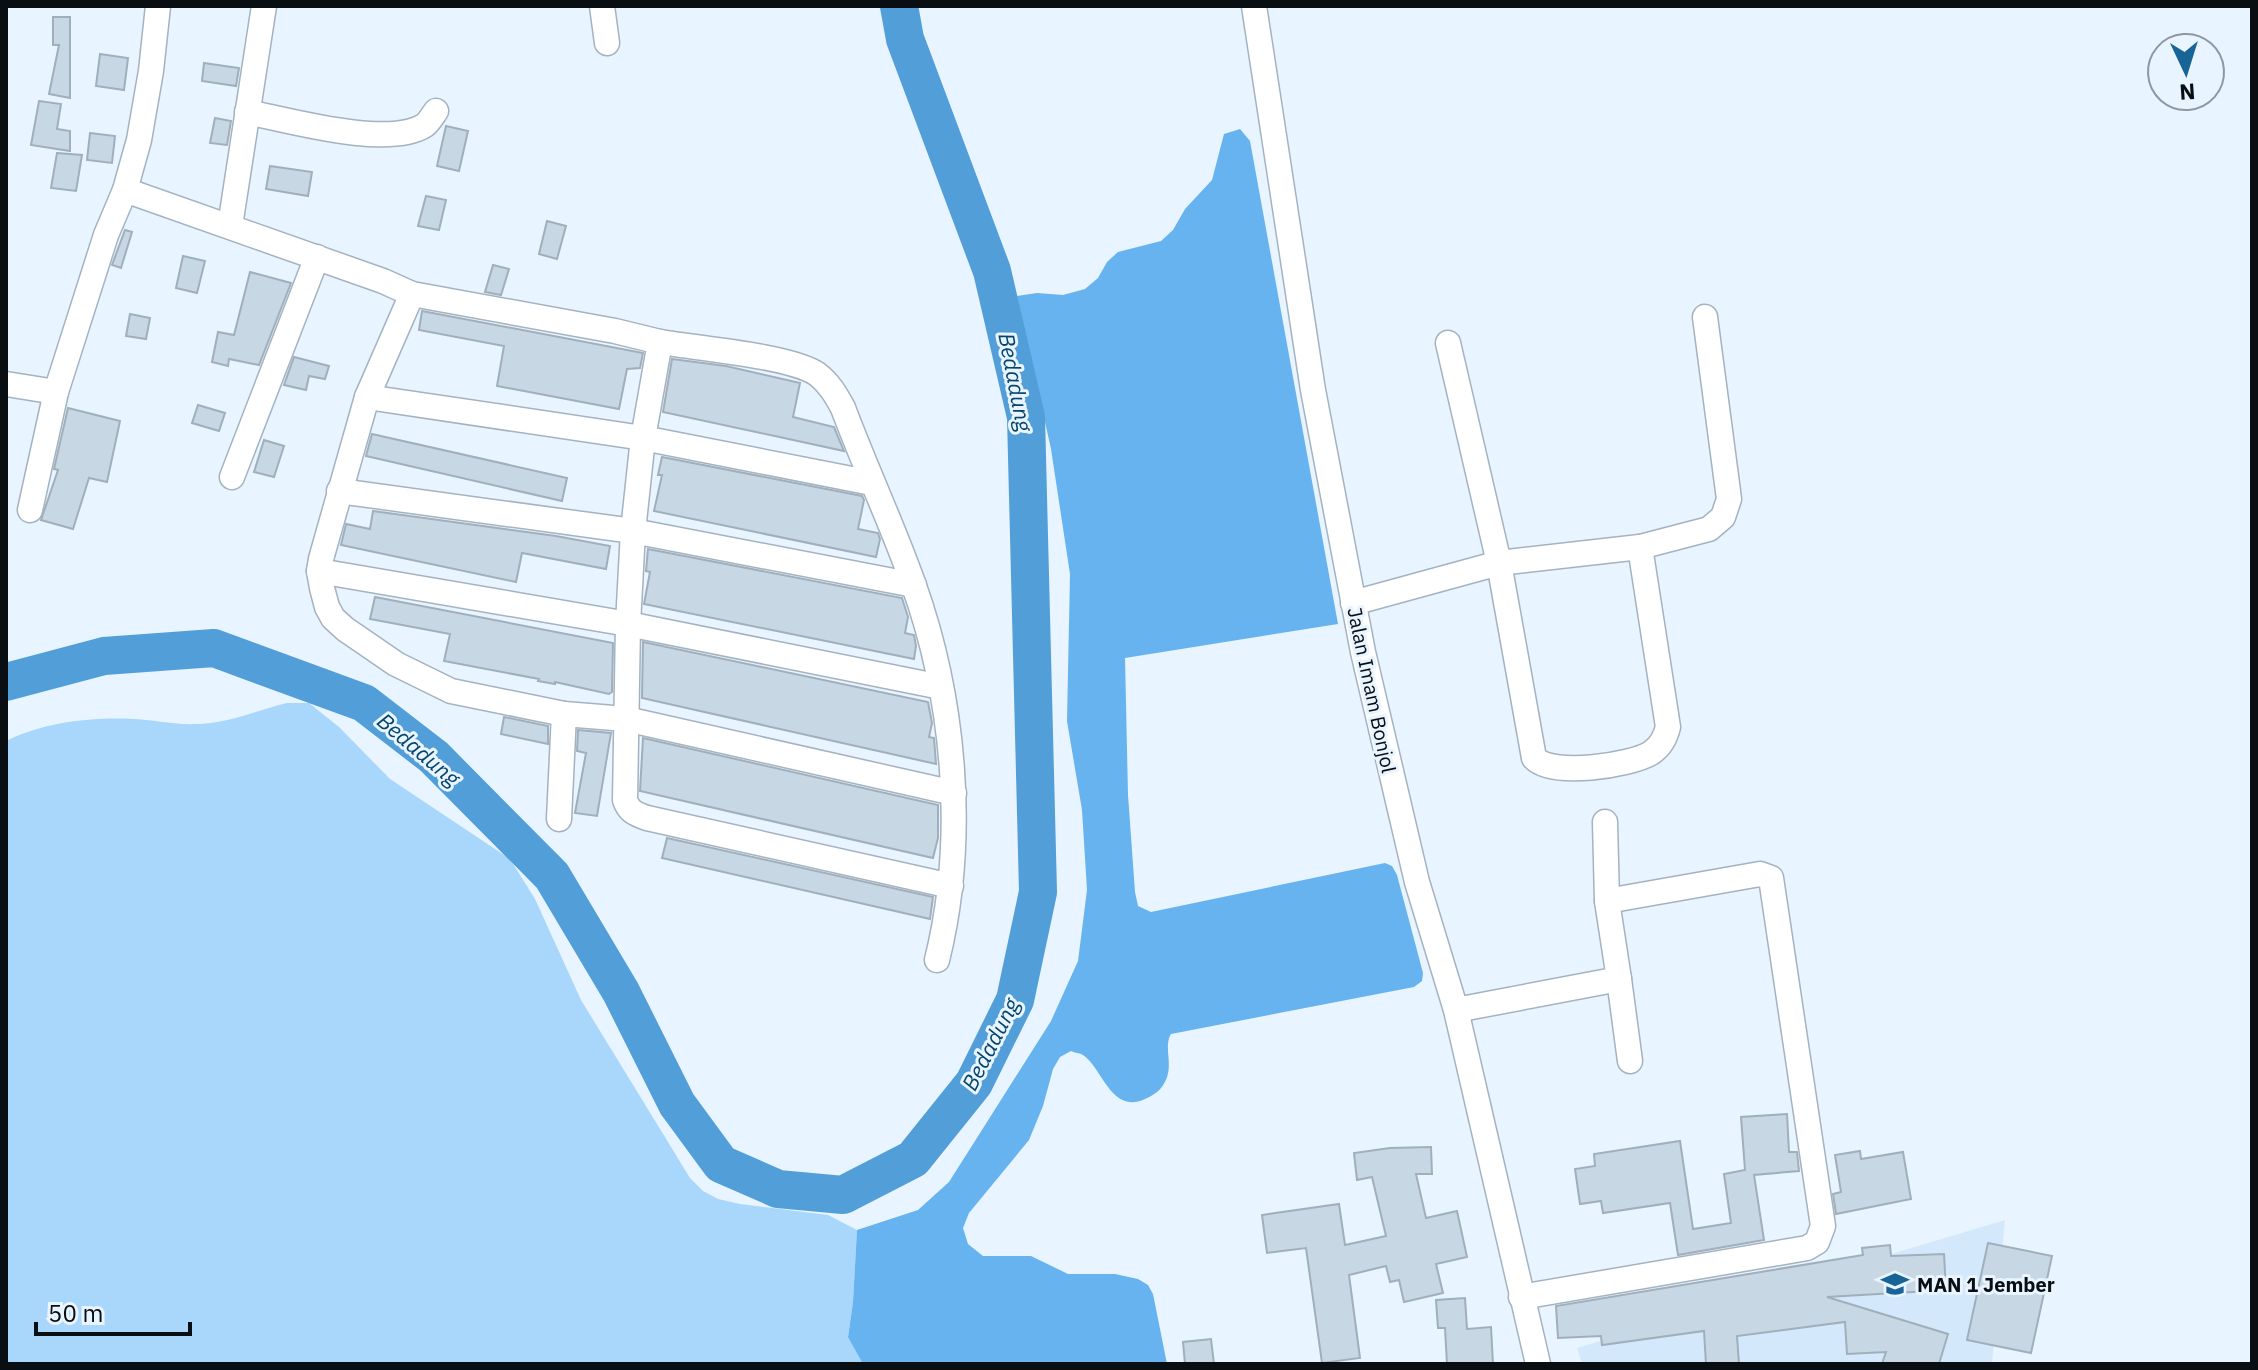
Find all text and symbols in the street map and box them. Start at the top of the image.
north arrow [2146,32,2226,112]
text: N [2178,77,2196,107]
water label: Bedadung [992,330,1040,434]
street label: Jalan Imam Bonjol [1341,605,1403,775]
water label: Bedadung [372,706,467,793]
water label: Bedadung [955,992,1026,1095]
school or university icon: MAN 1 Jember [1880,1269,1910,1299]
place label: MAN 1 Jember [1917,1271,2055,1298]
scale bar [36,1286,190,1336]
text: 50 m [48,1297,103,1329]

